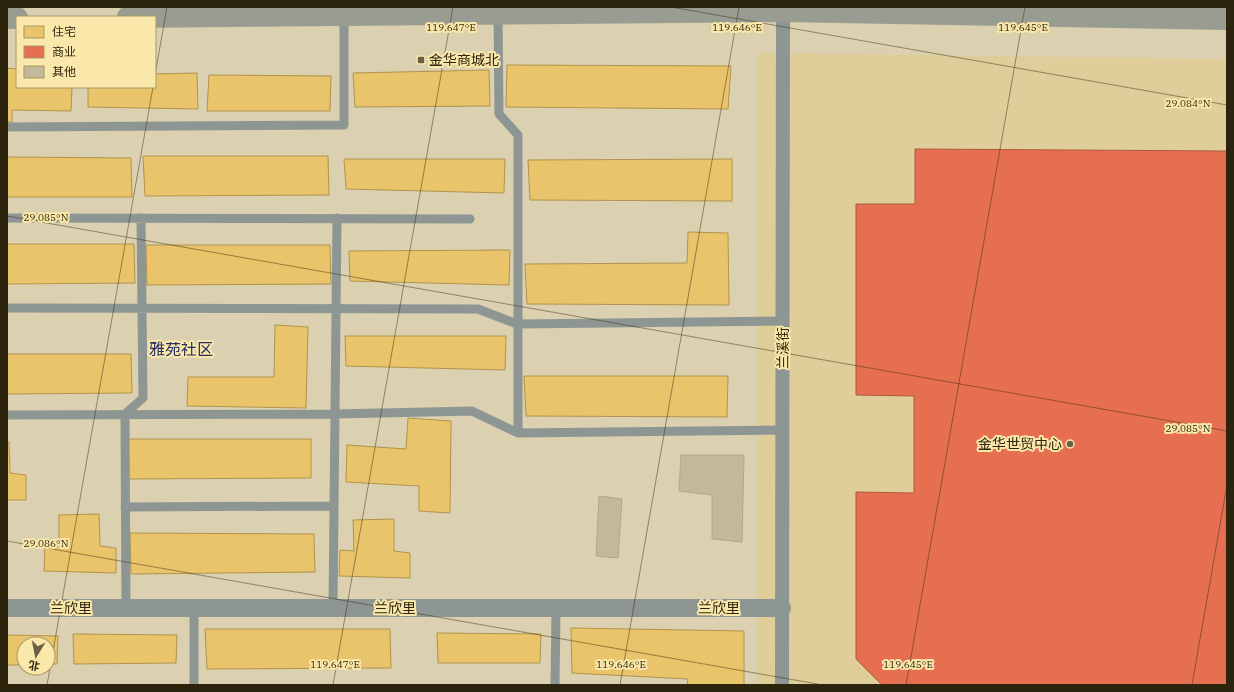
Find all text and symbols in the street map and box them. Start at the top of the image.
legend [16,16,156,88]
text: 119.647°E [426,21,476,34]
text: 119.646°E [712,21,762,34]
text: 119.645°E [998,21,1048,34]
text: 住宅 [52,24,76,39]
text: 商业 [52,44,76,59]
place label: 金华商城北 [429,51,499,69]
marker: 金华商城北 [416,55,426,65]
text: 其他 [52,64,76,79]
text: 29.084°N [1165,97,1211,110]
text: 29.085°N [23,211,69,224]
street label: 兰溪街 [774,327,792,369]
district label: 雅苑社区 [149,339,213,359]
text: 29.085°N [1165,422,1211,435]
place label: 金华世贸中心 [978,435,1062,453]
marker: 金华世贸中心 [1065,439,1075,449]
text: 29.086°N [23,537,69,550]
street label: 兰欣里 [50,599,92,617]
street label: 兰欣里 [374,599,416,617]
street label: 兰欣里 [698,599,740,617]
north arrow [16,636,56,676]
text: 北 [28,658,41,674]
text: 119.647°E [310,658,360,671]
text: 119.646°E [596,658,646,671]
text: 119.645°E [883,658,933,671]

